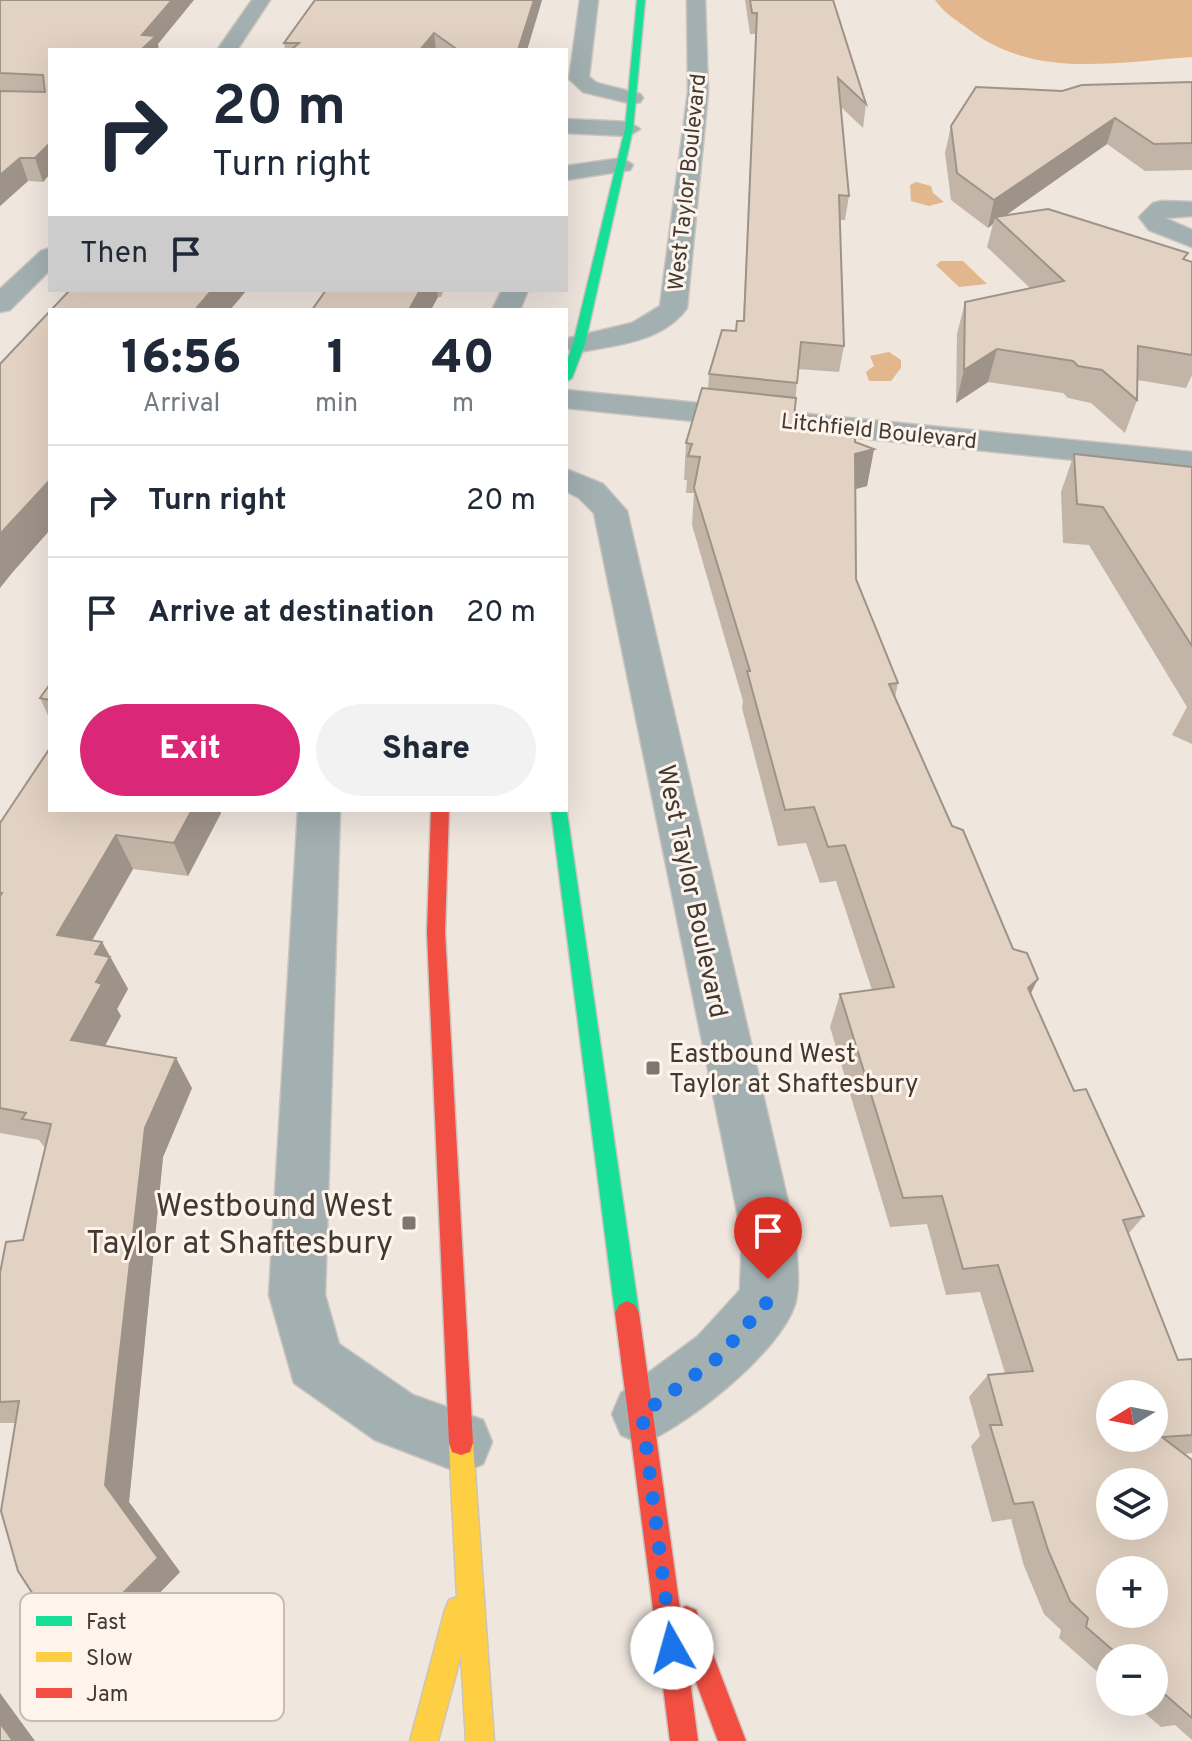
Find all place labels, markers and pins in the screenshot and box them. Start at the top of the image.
place label: Eastbound West Taylor at Shaftesbury [669,1039,918,1102]
marker: Eastbound West Taylor at Shaftesbury [644,1059,662,1077]
place label: Westbound West Taylor at Shaftesbury [86,1188,393,1265]
pin [734,1197,802,1279]
marker: Westbound West Taylor at Shaftesbury [400,1214,418,1232]

